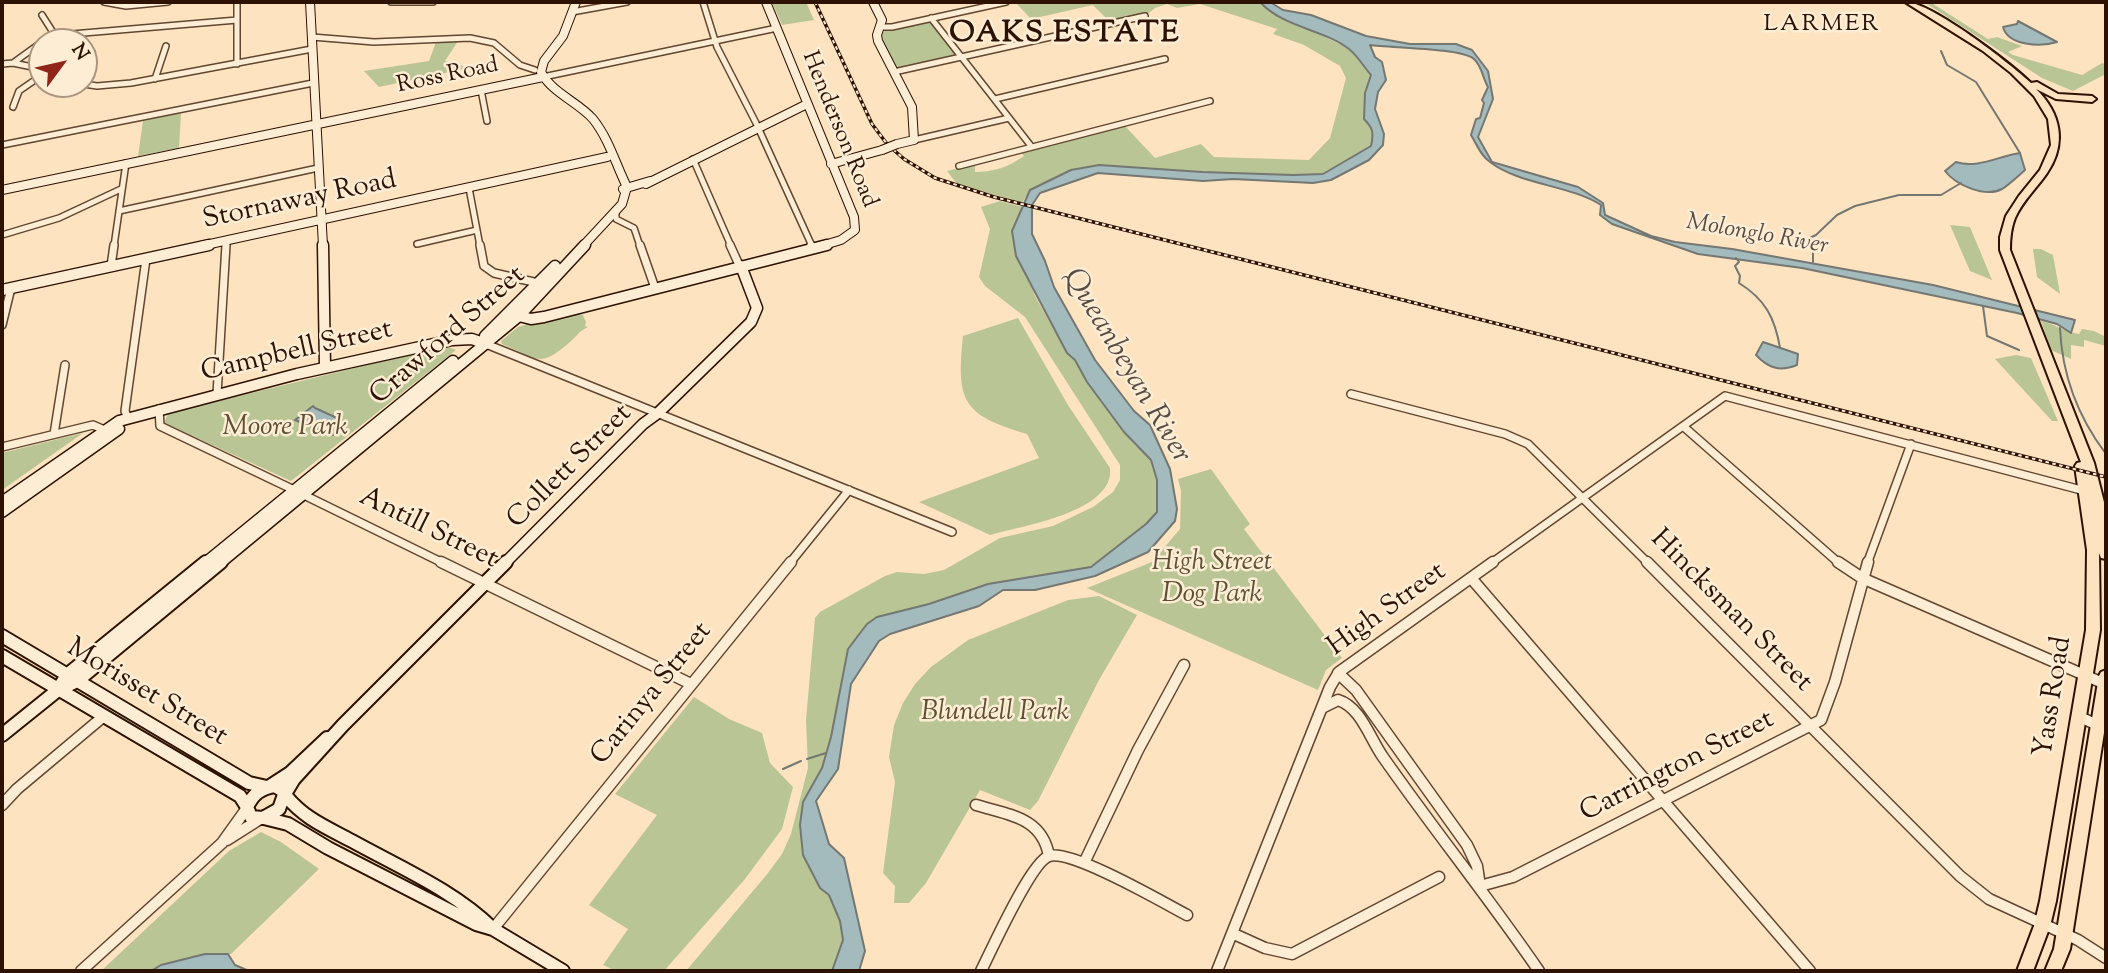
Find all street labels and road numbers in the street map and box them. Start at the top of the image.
street label: Henderson Road [794,48,882,212]
street label: Ross Road [395,53,501,101]
street label: Stornaway Road [200,165,400,239]
street label: Crawford Street [364,260,534,414]
street label: Campbell Street [198,315,396,391]
street label: Collett Street [502,399,640,537]
street label: Antill Street [353,482,503,578]
street label: Hincksman Street [1642,524,1818,700]
street label: High Street [1322,557,1454,665]
street label: Carinya Street [585,617,721,773]
street label: Morisset Street [59,633,233,755]
street label: Yass Road [2029,634,2081,760]
street label: Carrington Street [1575,705,1781,831]

